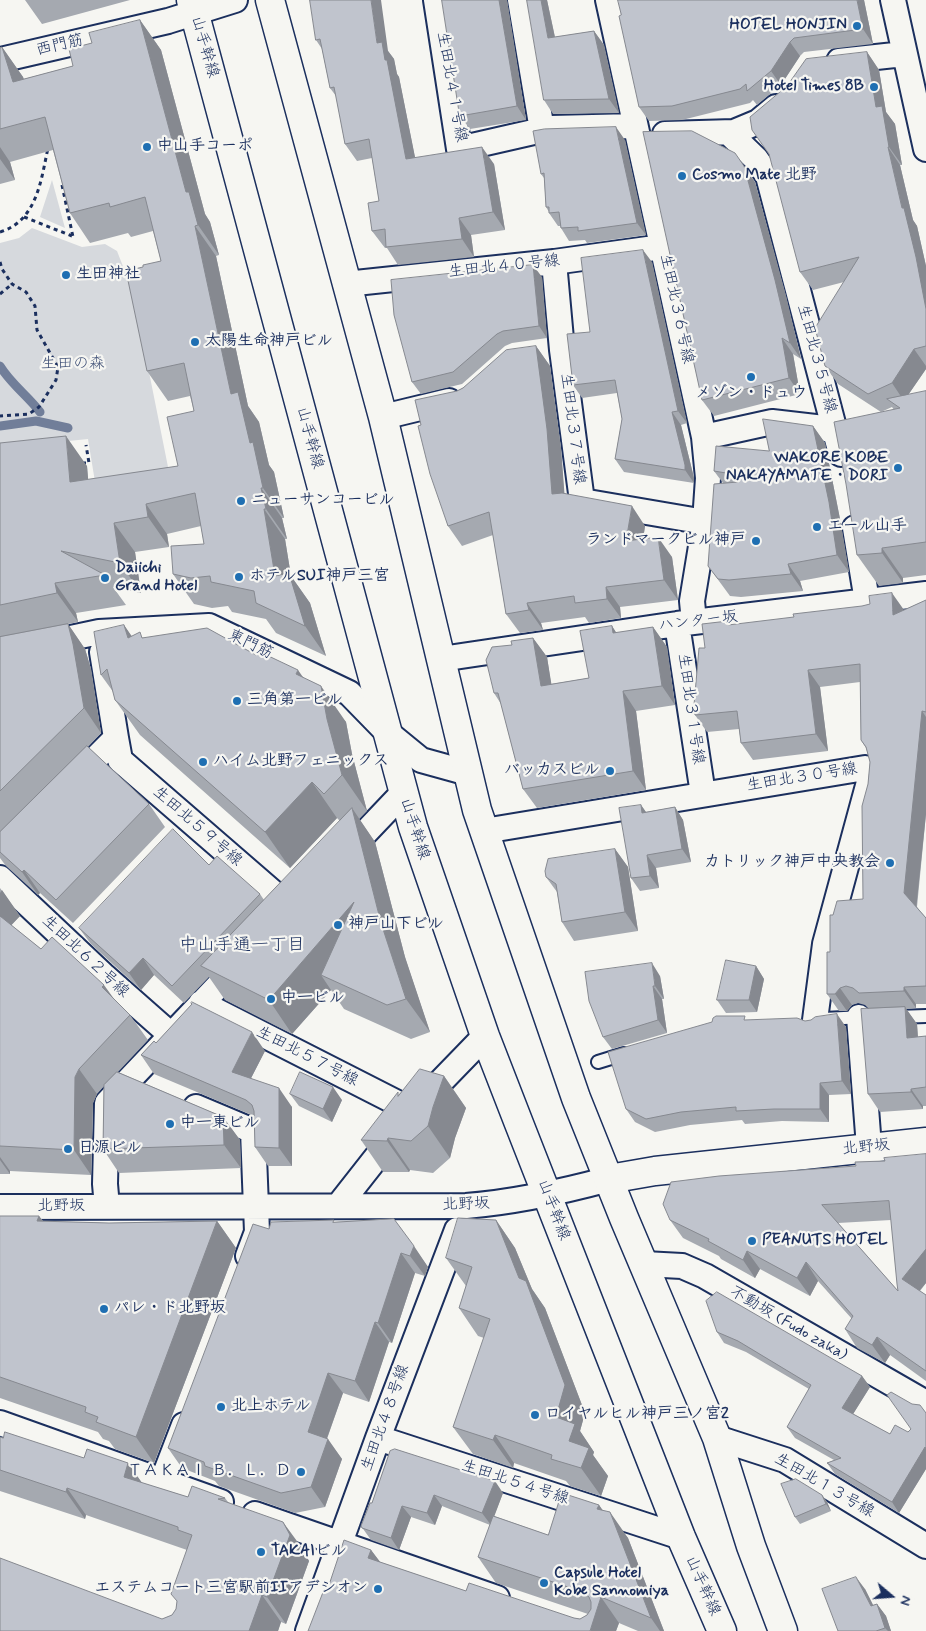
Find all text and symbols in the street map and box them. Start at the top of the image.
street label: 山手幹線 [186,14,222,80]
place label: HOTEL HONJIN [729,16,847,36]
marker: HOTEL HONJIN [851,20,863,32]
street label: 生田北４１号線 [432,30,470,144]
street label: 西門筋 [34,31,86,61]
place label: Hotel Times 8B [764,77,864,97]
marker: Hotel Times 8B [868,81,880,93]
place label: 中山手コーポ [157,137,253,157]
marker: 中山手コーポ [141,141,153,153]
place label: Cosmo Mate 北野 [692,166,817,186]
marker: Cosmo Mate 北野 [676,170,688,182]
street label: 生田北４０号線 [447,252,561,282]
street label: 生田北３６号線 [655,252,697,366]
place label: 生田神社 [76,265,140,285]
marker: 生田神社 [60,269,72,281]
street label: 生田北３５号線 [792,302,840,416]
place label: 太陽生命神戸ビル [205,332,333,352]
marker: 太陽生命神戸ビル [189,336,201,348]
park label: 生田の森 [41,355,105,375]
marker: メゾン・ドュウ [745,371,757,383]
street label: 生田北３７号線 [556,372,588,486]
place label: メゾン・ドュウ [695,384,807,404]
street label: 山手幹線 [291,405,327,471]
place label: WAKORE KOBE NAKAYAMATE・DORI [726,449,888,487]
marker: WAKORE KOBE NAKAYAMATE・DORI [892,462,904,474]
place label: ニューサンコービル [251,491,395,511]
marker: ニューサンコービル [235,495,247,507]
place label: エール山手 [827,517,907,537]
marker: エール山手 [811,521,823,533]
place label: ランドマークビル神戸 [586,531,746,551]
marker: ランドマークビル神戸 [750,535,762,547]
place label: Daiichi Grand Hotel [115,559,197,597]
place label: ホテルSUI神戸三宮 [249,567,390,587]
marker: ホテルSUI神戸三宮 [233,571,245,583]
marker: Daiichi Grand Hotel [99,572,111,584]
street label: ハンター坂 [657,608,739,636]
street label: 東門筋 [224,626,276,664]
street label: 生田北３１号線 [673,652,707,766]
place label: 三角第一ビル [247,691,343,711]
marker: 三角第一ビル [231,695,243,707]
place label: ハイム北野フェニックス [213,752,389,772]
marker: ハイム北野フェニックス [197,756,209,768]
street label: 生田北３０号線 [745,760,859,796]
place label: バッカスビル [504,761,600,781]
marker: バッカスビル [604,765,616,777]
street label: 生田北５９号線 [148,783,246,871]
street label: 山手幹線 [395,796,433,862]
place label: カトリック神戸中央教会 [704,853,880,873]
marker: カトリック神戸中央教会 [884,857,896,869]
street label: 生田北６２号線 [37,912,133,1002]
place label: 神戸山下ビル [348,915,444,935]
marker: 神戸山下ビル [332,919,344,931]
district label: 中山手通一丁目 [179,935,305,957]
place label: 中一ビル [281,989,345,1009]
marker: 中一ビル [265,993,277,1005]
street label: 生田北５７号線 [253,1023,361,1091]
place label: 中一東ビル [180,1114,260,1134]
marker: 中一東ビル [164,1118,176,1130]
street label: 北野坂 [841,1136,891,1160]
place label: 日源ビル [78,1139,142,1159]
marker: 日源ビル [62,1143,74,1155]
street label: 山手幹線 [533,1177,573,1243]
street label: 北野坂 [442,1195,490,1215]
street label: 北野坂 [37,1197,85,1217]
place label: PEANUTS HOTEL [762,1231,888,1251]
marker: PEANUTS HOTEL [746,1235,758,1247]
street label: 不動坂 (Fudo zaka) [726,1283,850,1365]
place label: パレ・ド北野坂 [114,1299,226,1319]
marker: パレ・ド北野坂 [98,1303,110,1315]
street label: 生田北４８号線 [358,1362,414,1474]
place label: 北上ホテル [231,1397,311,1417]
marker: 北上ホテル [215,1401,227,1413]
place label: ロイヤルヒル神戸三ノ宮2 [545,1405,729,1425]
marker: ロイヤルヒル神戸三ノ宮2 [529,1409,541,1421]
street label: 生田北１３号線 [771,1450,877,1522]
street label: 生田北５４号線 [459,1457,571,1509]
place label: ＴＡＫＡＩ Ｂ．Ｌ．Ｄ [127,1462,291,1482]
marker: ＴＡＫＡＩ Ｂ．Ｌ．Ｄ [295,1466,307,1478]
place label: TAKAIビル [271,1542,347,1562]
marker: TAKAIビル [255,1546,267,1558]
street label: 山手幹線 [680,1553,724,1619]
place label: Capsule Hotel Kobe Sannomiya [554,1564,669,1602]
north arrow [866,1571,916,1621]
marker: Capsule Hotel Kobe Sannomiya [538,1577,550,1589]
place label: エステムコート三宮駅前IIアデシオン [94,1579,368,1599]
marker: エステムコート三宮駅前IIアデシオン [372,1583,384,1595]
text: N [895,1593,915,1608]

